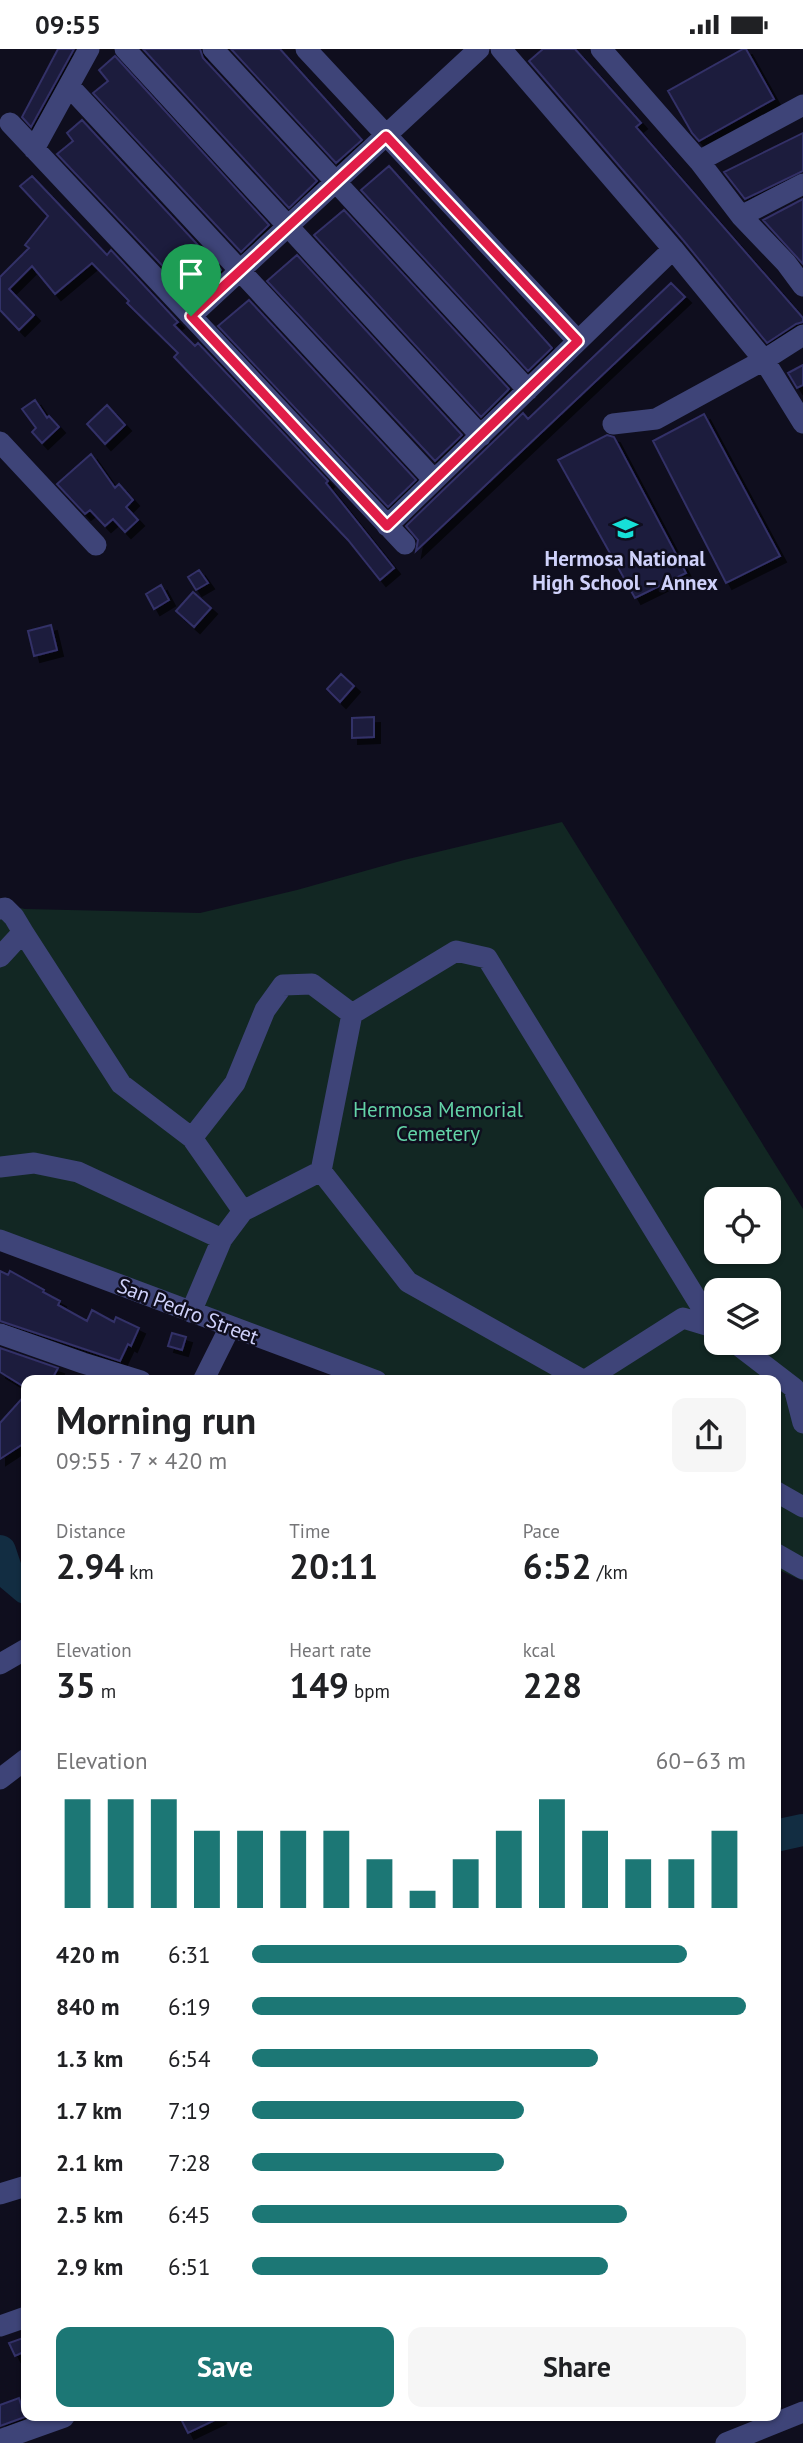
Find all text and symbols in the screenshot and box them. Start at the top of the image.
text: 09:55 [35,8,101,41]
pin [161,244,221,316]
icon: arrive [172,255,210,293]
school or university icon: Hermosa National High School – Annex [611,515,639,543]
place label: Hermosa National High School – Annex [532,545,718,596]
park label: Hermosa Memorial Cemetery [353,1096,523,1147]
map controls [704,1187,781,1355]
button: locate [704,1187,781,1264]
street label: San Pedro Street [113,1272,263,1350]
button: layers [704,1278,781,1355]
text: Morning run [56,1395,256,1444]
button: share [672,1398,746,1472]
text: 09:55 · 7 × 420 m [56,1446,227,1475]
text: Distance [56,1519,126,1543]
text: Time [289,1519,330,1543]
text: Pace [523,1519,560,1543]
text: 2.94 [56,1543,124,1589]
text: 20:11 [289,1543,378,1589]
text: 6:52 [523,1543,592,1589]
text: km [124,1560,154,1584]
text: /km [592,1560,628,1584]
text: Elevation [56,1638,132,1662]
text: Heart rate [289,1638,371,1662]
text: kcal [523,1638,555,1662]
text: 35 [56,1662,96,1708]
text: 149 [289,1662,349,1708]
text: 228 [523,1662,582,1708]
text: m [96,1679,116,1703]
text: bpm [349,1679,390,1703]
text: Elevation [56,1746,148,1775]
text: 60–63 m [656,1746,746,1775]
text: 420 m [56,1940,119,1969]
text: 6:31 [168,1940,211,1969]
text: 840 m [56,1992,119,2021]
text: 6:19 [168,1992,211,2021]
text: 1.3 km [56,2044,123,2073]
text: 6:54 [168,2044,211,2073]
text: 1.7 km [56,2096,122,2125]
text: 7:19 [168,2096,211,2125]
text: 2.1 km [56,2148,123,2177]
text: 7:28 [168,2148,211,2177]
text: 2.5 km [56,2200,123,2229]
text: 6:45 [168,2200,211,2229]
text: 2.9 km [56,2252,123,2281]
text: 6:51 [168,2252,211,2281]
button: Save [56,2327,394,2407]
button: Share [408,2327,746,2407]

